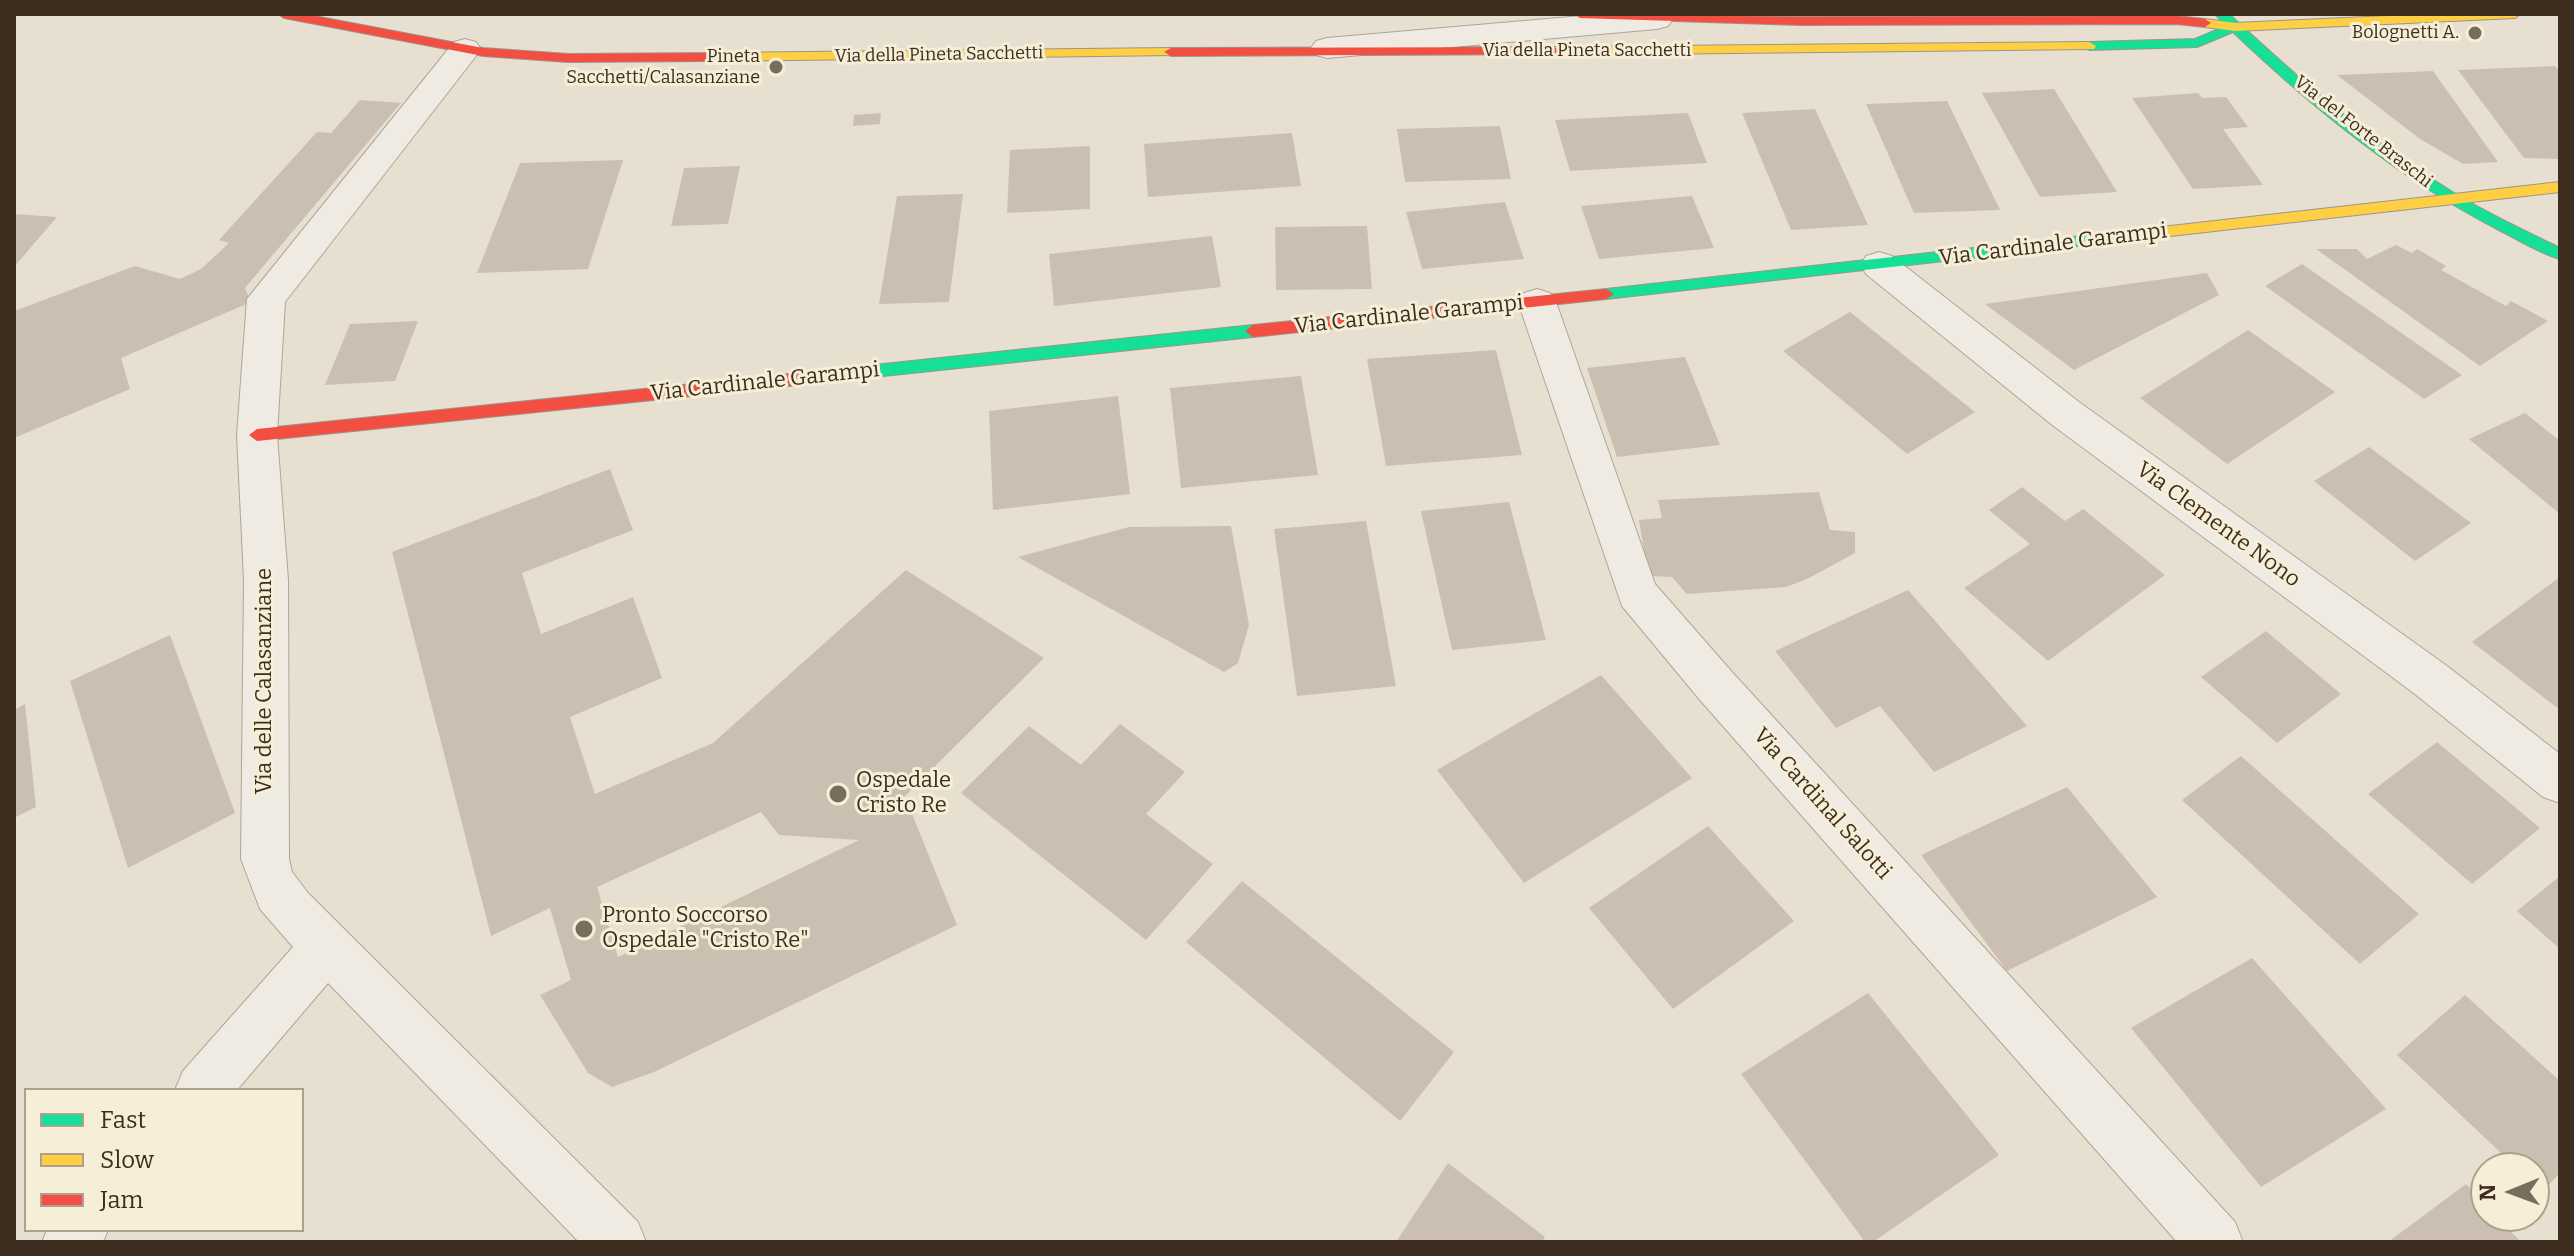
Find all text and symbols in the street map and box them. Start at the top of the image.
place label: Bolognetti A. [2352,22,2459,44]
marker: Bolognetti A. [2466,24,2484,42]
street label: Via della Pineta Sacchetti [1483,40,1691,62]
street label: Via della Pineta Sacchetti [834,42,1044,68]
place label: Pineta Sacchetti/Calasanziane [566,46,760,88]
marker: Pineta Sacchetti/Calasanziane [767,58,785,76]
street label: Via del Forte Braschi [2290,71,2436,193]
street label: Via Cardinale Garampi [1937,218,2169,272]
street label: Via Cardinale Garampi [1293,290,1525,340]
street label: Via Cardinale Garampi [649,357,881,407]
street label: Via Clemente Nono [2131,457,2305,593]
street label: Via delle Calasanziane [252,568,278,794]
street label: Via Cardinal Salotti [1747,723,1897,885]
place label: Ospedale Cristo Re [856,768,951,820]
marker: Ospedale Cristo Re [827,783,849,805]
place label: Pronto Soccorso Ospedale "Cristo Re" [602,903,809,954]
marker: Pronto Soccorso Ospedale "Cristo Re" [573,918,595,940]
legend [24,1088,304,1232]
text: Fast [100,1106,146,1134]
text: Slow [100,1146,154,1174]
north arrow [2470,1152,2550,1232]
text: N [2474,1184,2501,1201]
text: Jam [100,1186,143,1214]

